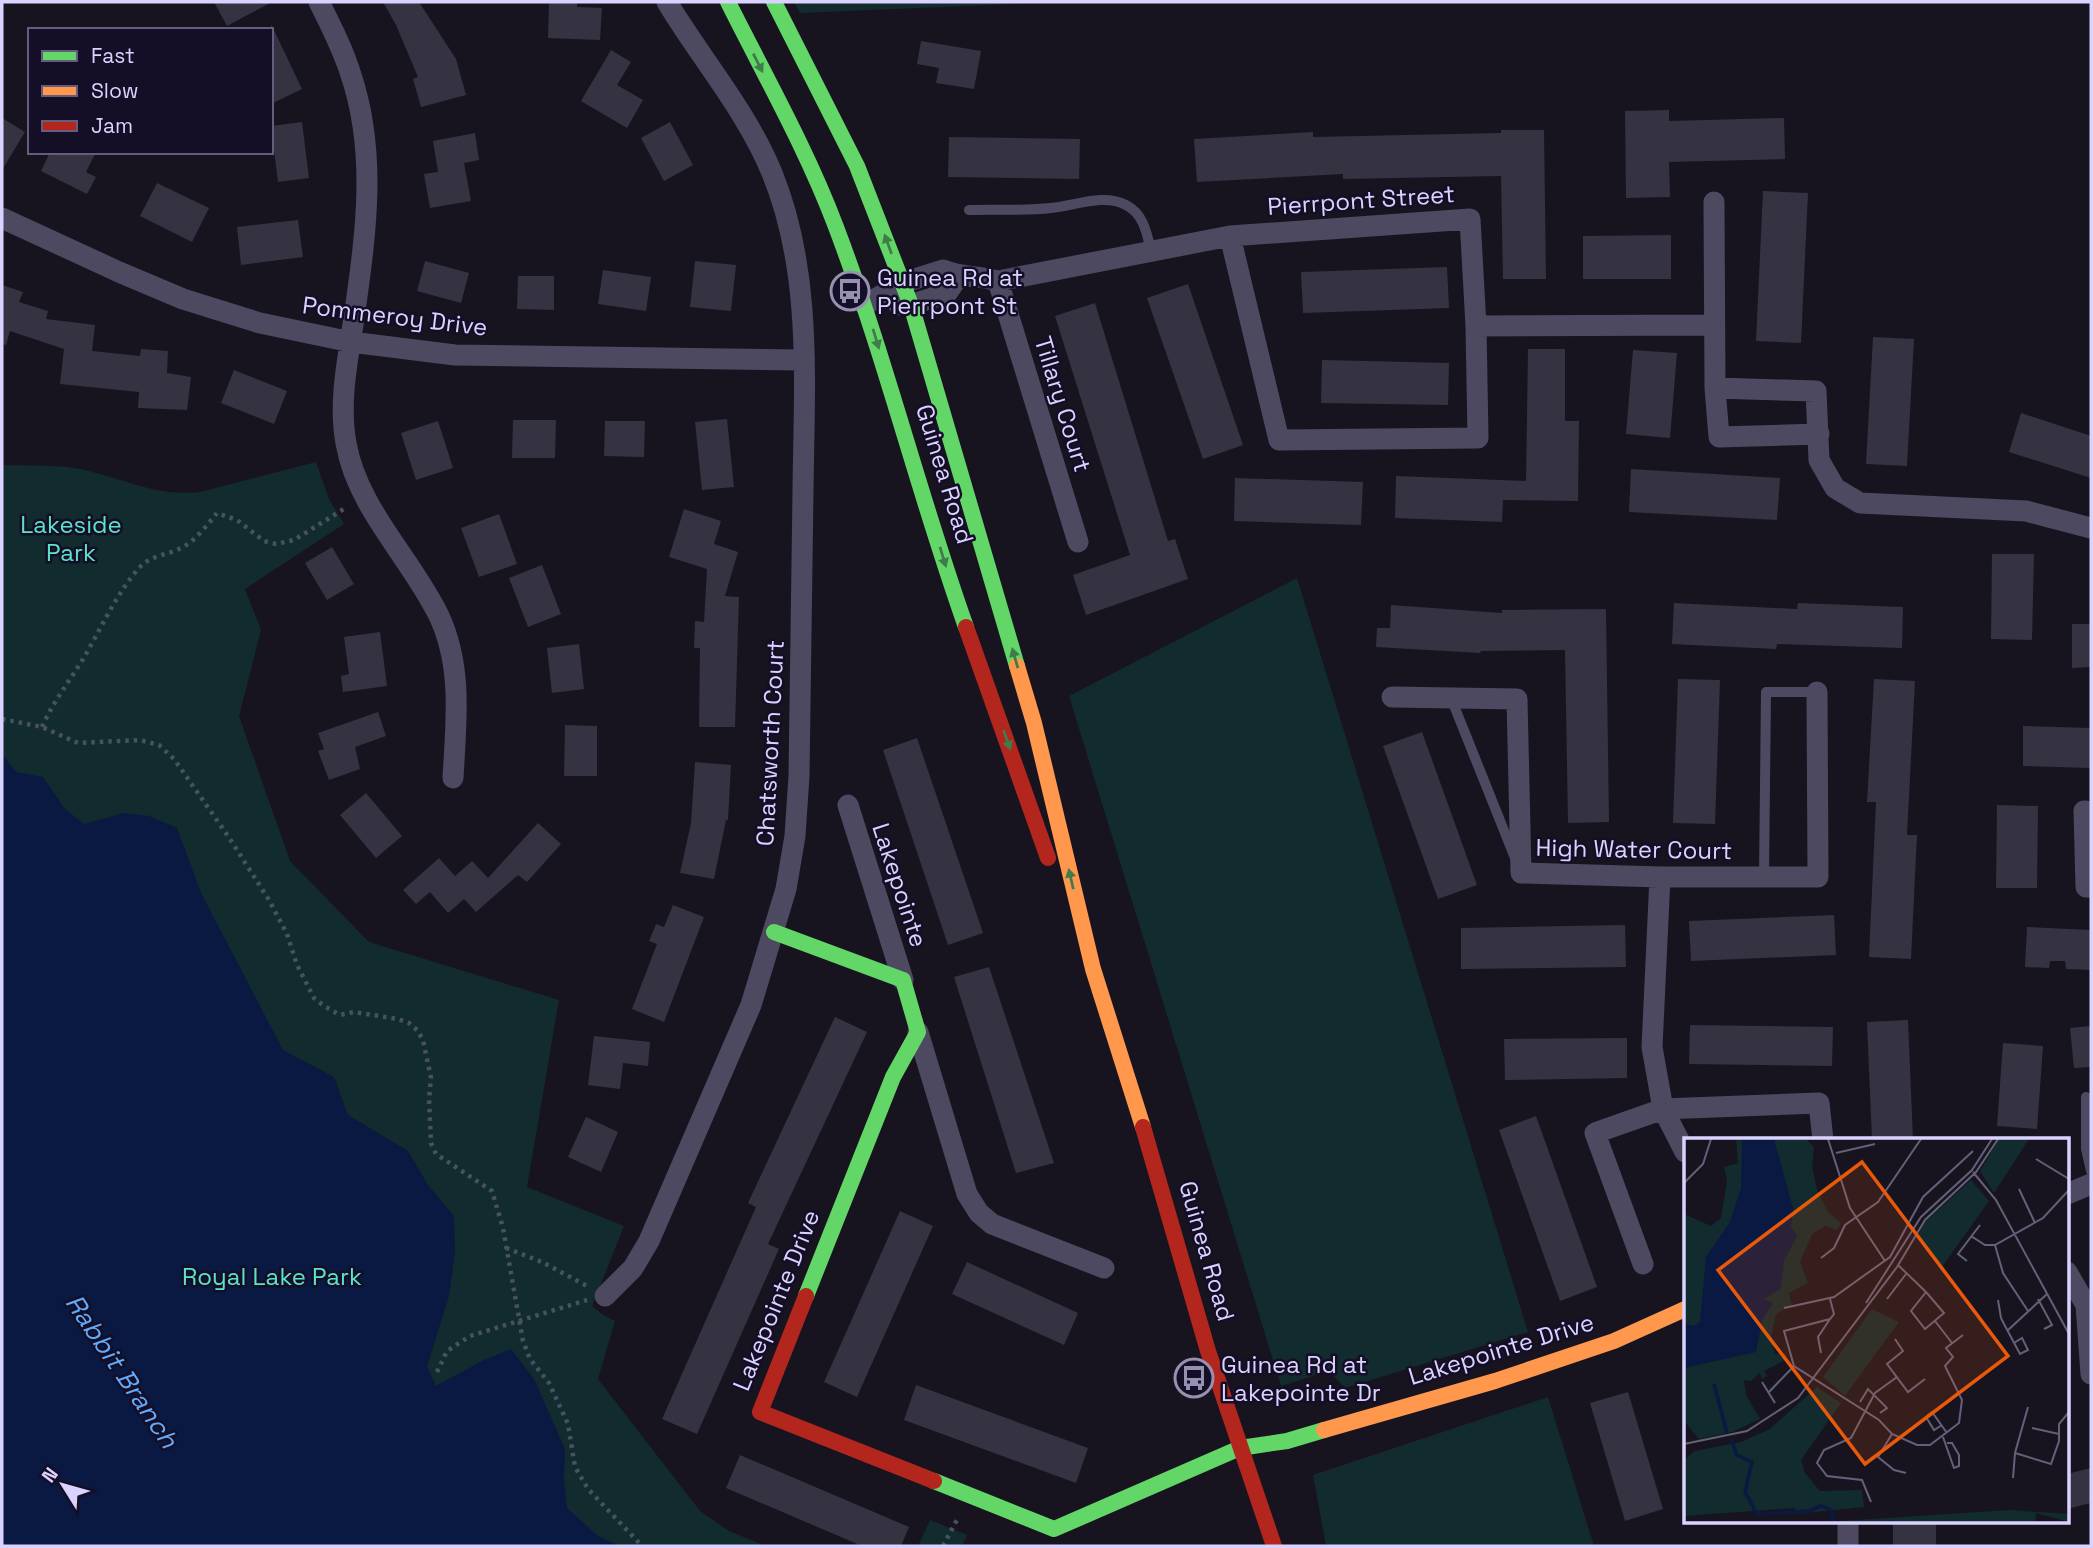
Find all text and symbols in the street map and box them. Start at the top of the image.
legend [28,28,273,154]
text: Fast [91,42,135,69]
one-way arrow [752,53,763,73]
text: Slow [91,77,139,104]
text: Jam [91,112,133,139]
street label: Pierrpont Street [1266,178,1456,222]
one-way arrow [882,233,893,254]
place label: Guinea Rd at Pierrpont St [877,262,1023,321]
bus stop icon: Guinea Rd at Pierrpont St [829,270,871,312]
street label: Pommeroy Drive [301,289,489,343]
one-way arrow [871,329,882,350]
street label: Tillary Court [1028,332,1098,476]
street label: Guinea Road [909,401,981,547]
park label: Lakeside Park [20,509,122,568]
one-way arrow [938,547,948,568]
street label: Chatsworth Court [749,639,791,847]
one-way arrow [1010,647,1020,668]
one-way arrow [1002,730,1013,751]
street label: Lakepointe [865,819,935,951]
street label: High Water Court [1535,832,1733,866]
one-way arrow [1065,868,1076,890]
inset map [1684,1138,2068,1524]
street label: Guinea Road [1172,1177,1242,1325]
street label: Lakepointe Drive [726,1205,826,1395]
park label: Royal Lake Park [182,1261,362,1292]
water label: Rabbit Branch [58,1287,187,1455]
street label: Lakepointe Drive [1404,1306,1598,1392]
place label: Guinea Rd at Lakepointe Dr [1221,1349,1381,1408]
bus stop icon: Guinea Rd at Lakepointe Dr [1173,1357,1215,1399]
north arrow [28,1450,98,1520]
text: N [36,1462,64,1488]

